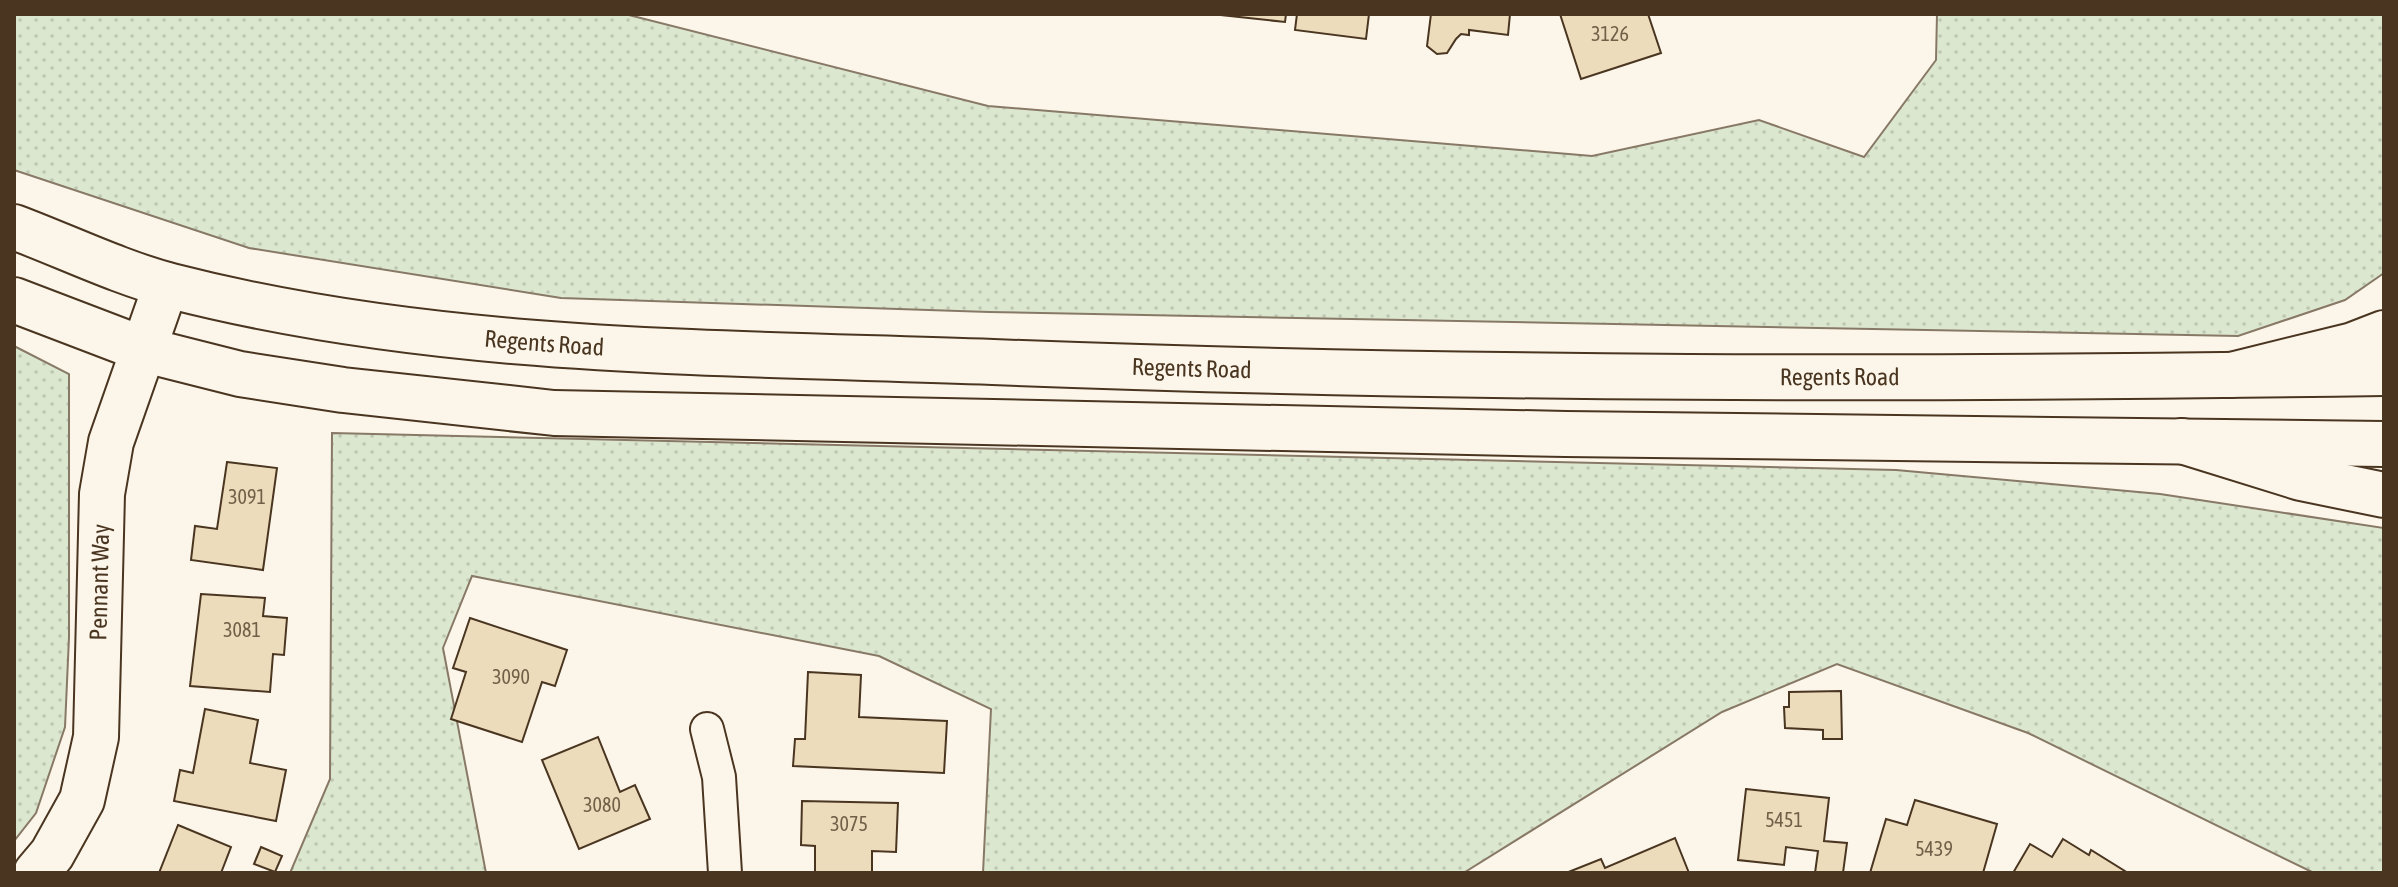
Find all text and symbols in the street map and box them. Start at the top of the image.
house number: 3126 [1591,22,1629,45]
street label: Regents Road [483,325,605,361]
street label: Regents Road [1131,353,1252,383]
street label: Regents Road [1780,363,1900,390]
house number: 3091 [228,485,266,508]
street label: Pennant Way [84,524,114,641]
house number: 3081 [223,618,261,641]
house number: 3090 [492,665,530,688]
house number: 3080 [583,793,621,816]
house number: 5451 [1765,808,1803,831]
house number: 3075 [830,812,868,835]
house number: 5439 [1915,837,1953,860]

